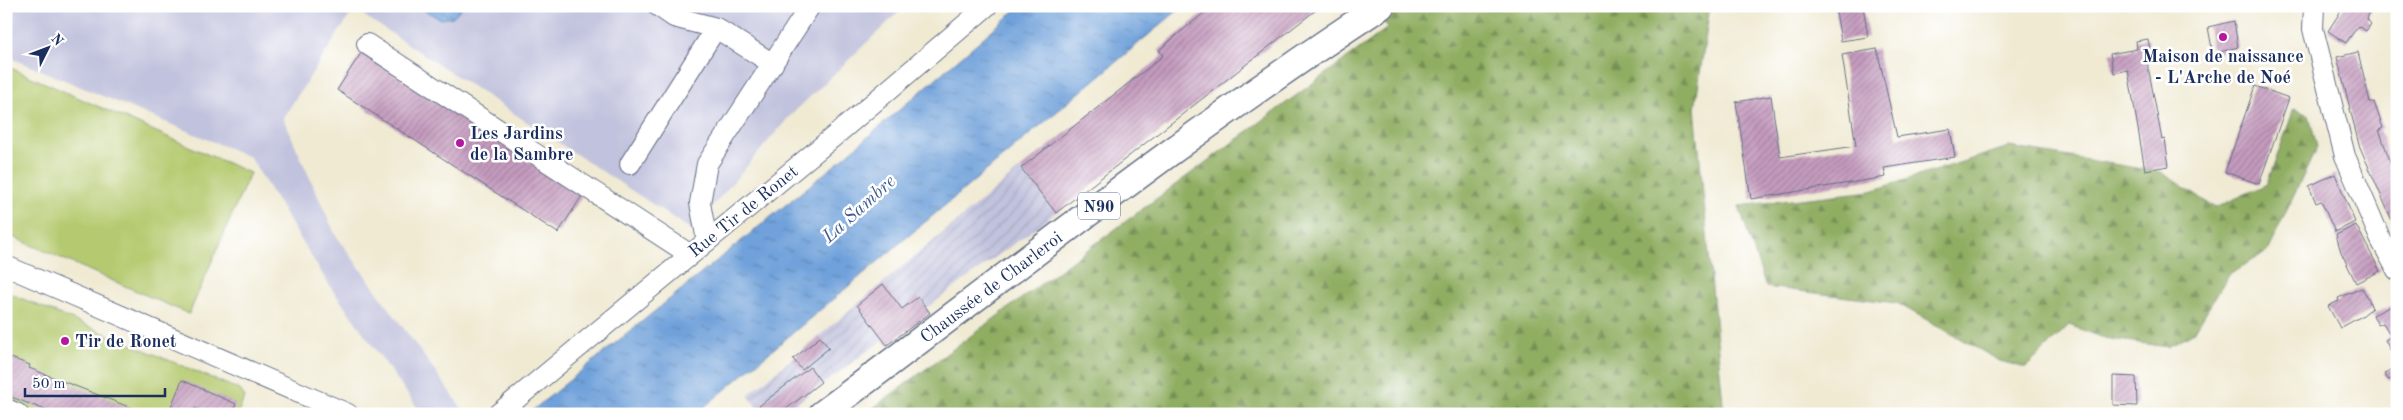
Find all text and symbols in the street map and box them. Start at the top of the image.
north arrow [22,22,72,72]
text: N [48,31,66,49]
marker: Maison de naissance - L'Arche de Noé [2217,31,2229,43]
place label: Maison de naissance - L'Arche de Noé [2142,48,2304,87]
place label: Les Jardins de la Sambre [470,125,573,164]
marker: Les Jardins de la Sambre [454,137,466,149]
street label: Rue Tir de Ronet [686,162,802,261]
water label: La Sambre [819,172,900,248]
road number: N90 [1078,192,1120,220]
street label: Chaussée de Charleroi [917,229,1066,347]
place label: Tir de Ronet [75,333,177,351]
marker: Tir de Ronet [59,335,71,347]
scale bar [25,365,165,397]
text: 50 m [32,377,66,392]

